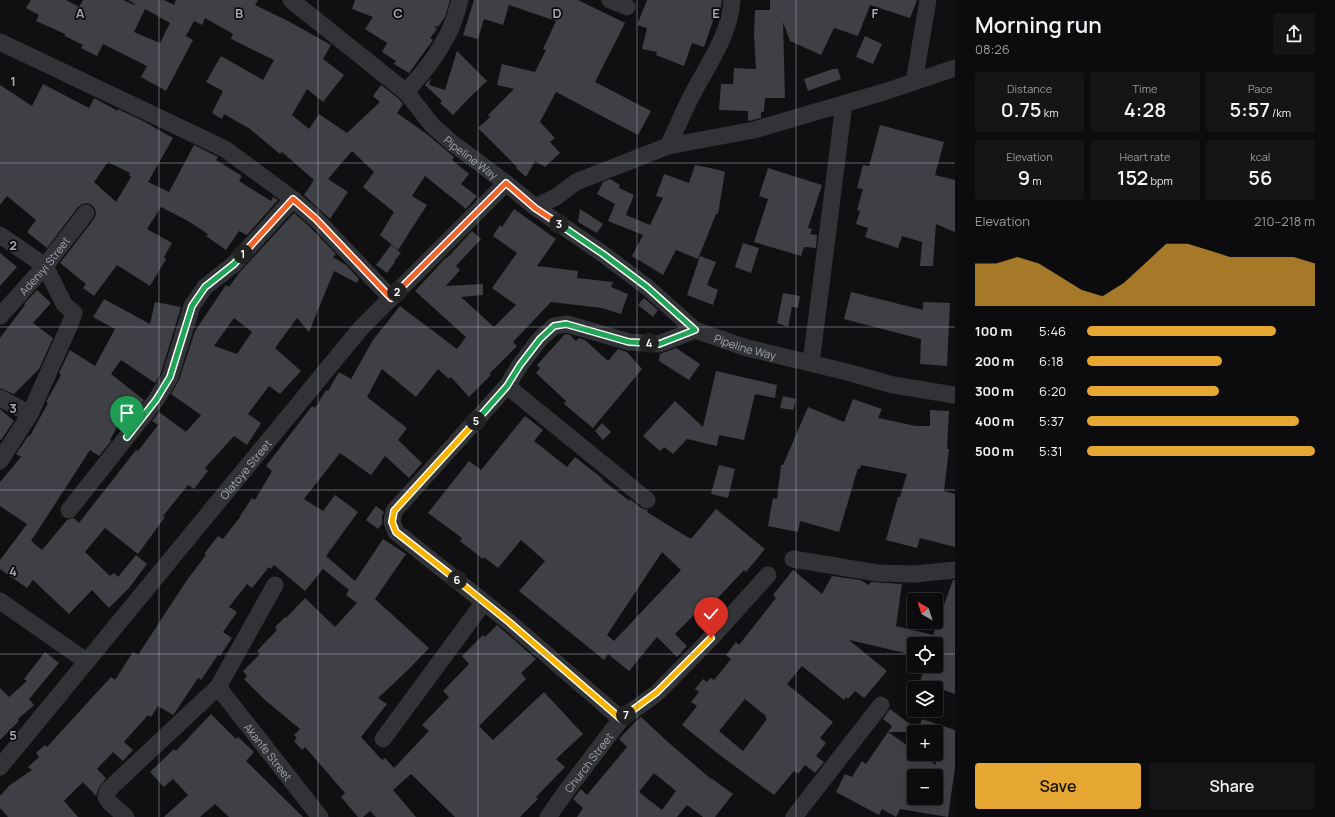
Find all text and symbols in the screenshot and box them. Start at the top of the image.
text: A [76,4,85,22]
text: B [235,4,243,22]
text: C [393,4,403,22]
text: D [552,4,562,22]
text: E [712,4,720,22]
text: F [872,4,879,22]
text: Morning run [975,10,1102,40]
button: share [1273,13,1315,55]
text: 08:26 [975,40,1010,58]
text: 1 [10,72,16,90]
text: Distance [1007,81,1052,96]
text: Time [1133,81,1157,96]
text: Pace [1248,81,1273,96]
text: 0.75 [1001,96,1042,123]
text: 4:28 [1124,96,1166,123]
text: 5:57 [1230,96,1270,123]
text: km [1042,105,1059,120]
text: /km [1270,105,1291,120]
street label: Pipeline Way [441,132,501,182]
text: Elevation [1006,149,1053,164]
text: Heart rate [1119,149,1171,164]
text: kcal [1250,149,1270,164]
text: 9 [1018,164,1030,191]
text: 152 [1117,164,1148,191]
text: 56 [1248,164,1272,191]
text: m [1030,173,1042,188]
text: bpm [1148,173,1173,188]
text: Elevation [975,212,1030,230]
text: 210–218 m [1254,212,1315,230]
pin: 3 [549,214,569,234]
text: 3 [556,216,562,231]
street label: Adeniyi Street [15,233,73,298]
text: 2 [9,236,17,254]
pin: 1 [233,244,253,264]
text: 1 [241,246,245,261]
pin: 2 [387,282,407,302]
text: 2 [394,284,400,299]
text: 100 m [975,322,1012,340]
text: 5:46 [1039,322,1066,340]
street label: Pipeline Way [712,330,778,362]
pin: 4 [639,333,659,353]
text: 4 [646,335,652,350]
text: 200 m [975,352,1014,370]
text: 6:18 [1039,352,1064,370]
text: 300 m [975,382,1014,400]
text: 6:20 [1039,382,1066,400]
pin [110,396,144,437]
text: 3 [9,399,17,417]
icon: arrive [116,402,138,424]
pin: 5 [466,411,486,431]
text: 400 m [975,412,1014,430]
text: 5:37 [1039,412,1064,430]
text: 5 [473,413,479,428]
street label: Olatoye Street [216,436,274,502]
text: 500 m [975,442,1014,460]
text: 5:31 [1039,442,1063,460]
text: 4 [9,562,17,580]
pin: 6 [447,570,467,590]
text: 6 [454,572,460,587]
north arrow [907,593,943,629]
map controls [907,593,943,805]
pin [694,597,728,638]
icon: check [700,603,722,625]
button: locate [907,637,943,673]
button: layers [907,681,943,717]
pin: 7 [616,705,636,725]
text: 7 [623,707,629,722]
street label: Akanfe Street [241,719,296,784]
button: + [907,725,943,761]
text: 5 [9,726,17,744]
street label: Church Street [560,729,616,795]
button: Save [975,763,1141,809]
button: Share [1149,763,1315,809]
button: − [907,769,943,805]

